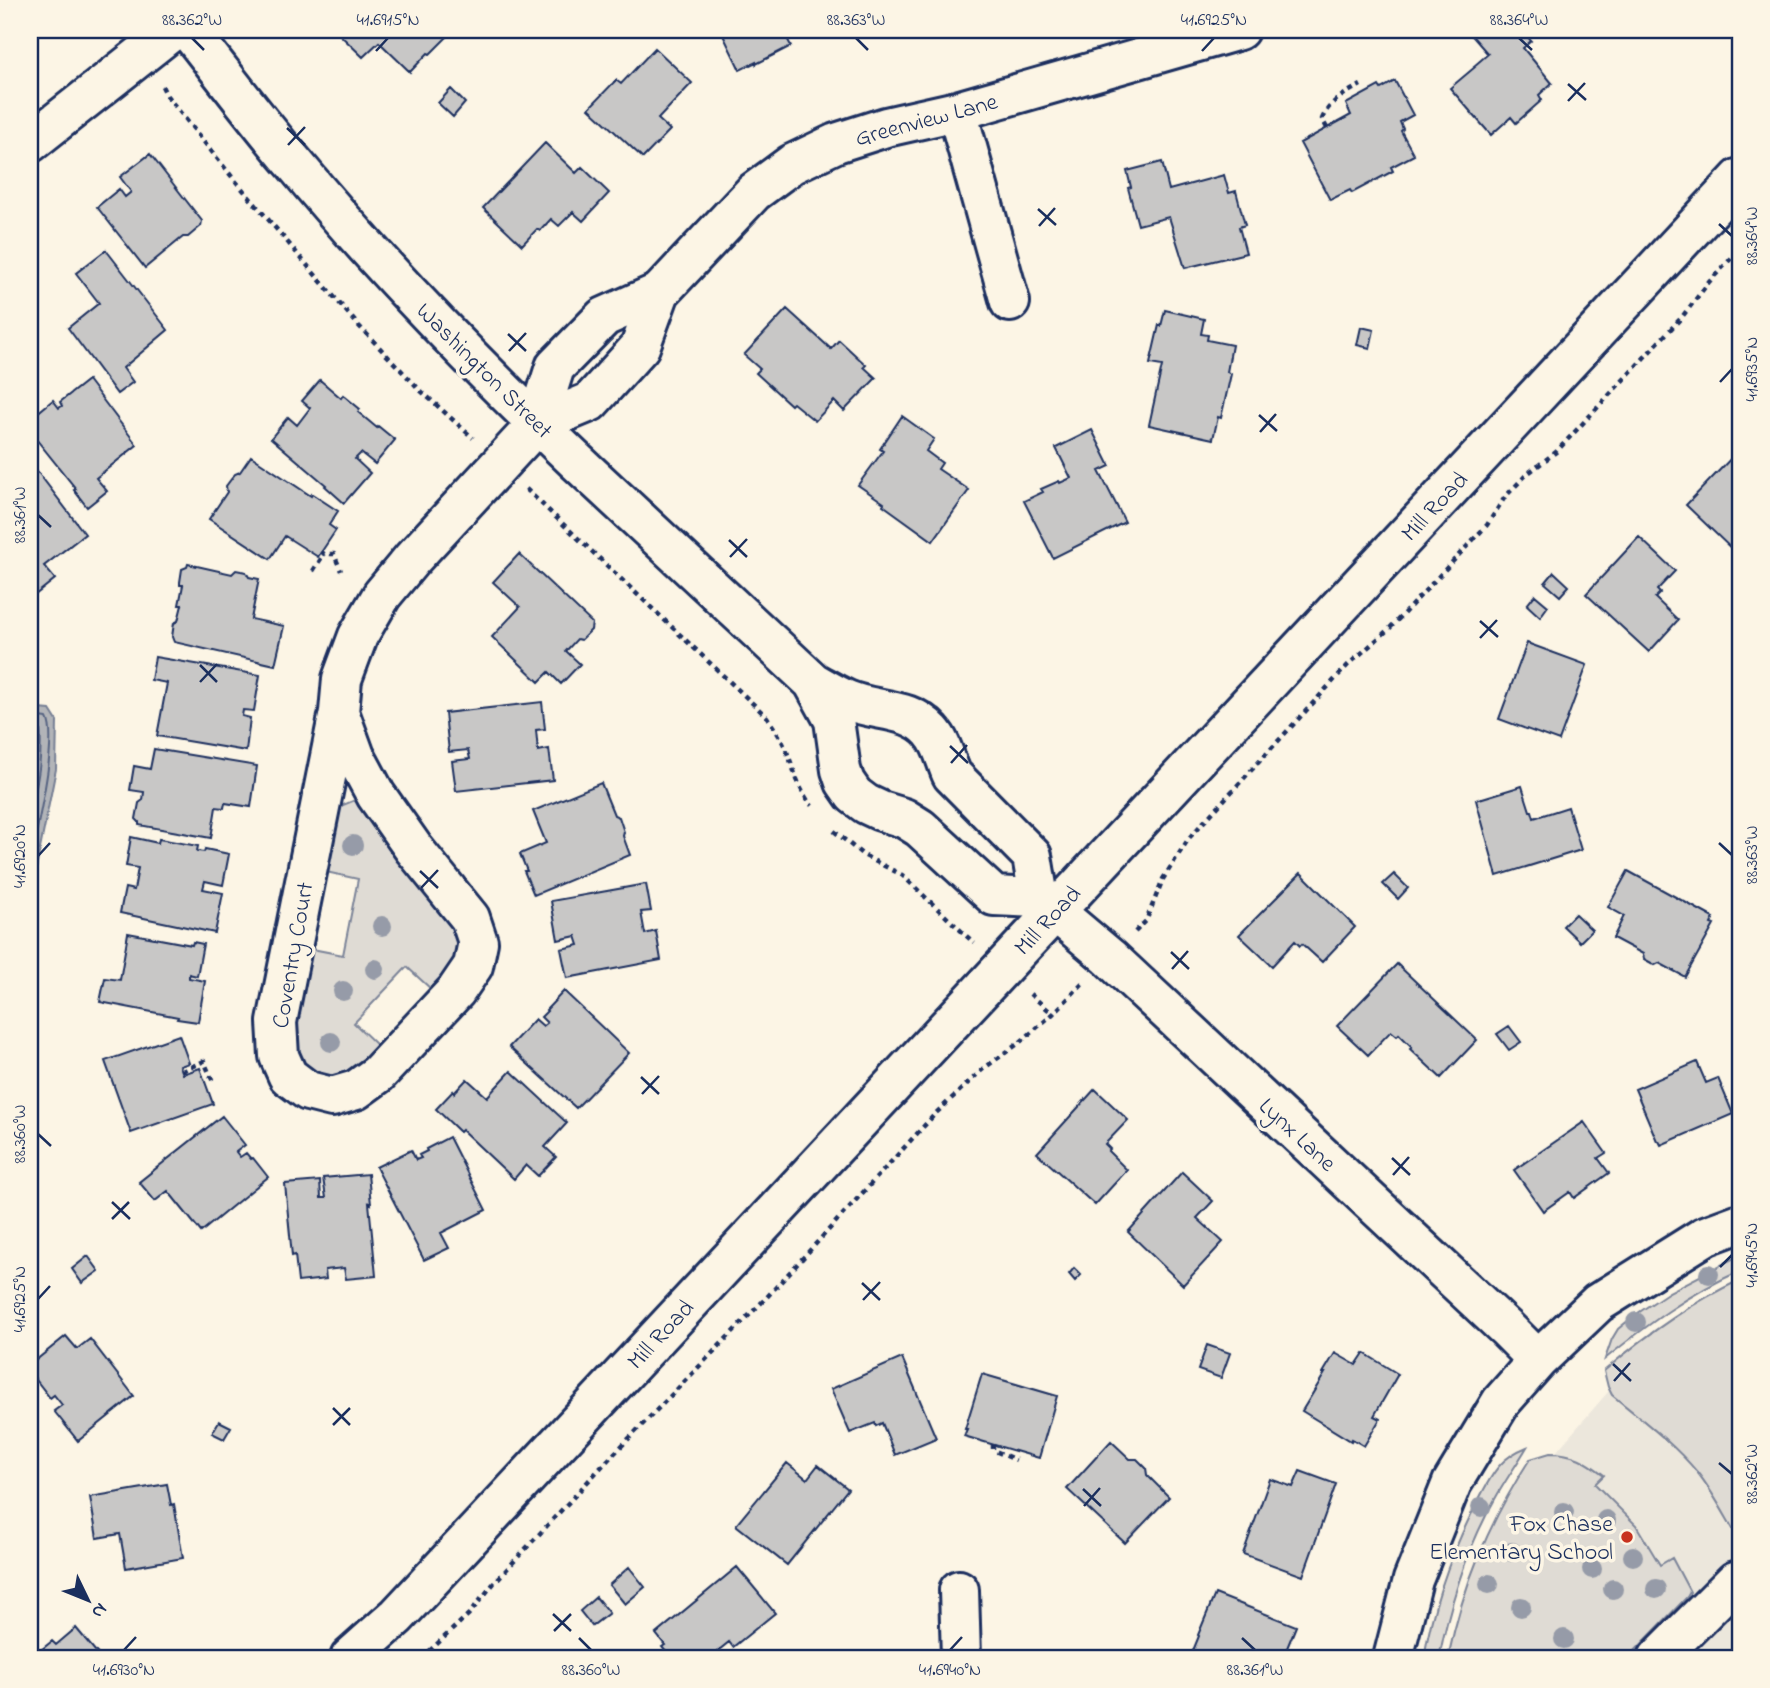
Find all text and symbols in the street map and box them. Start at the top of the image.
text: 88.362°W [162,8,222,34]
text: 41.6915°N [356,8,420,34]
text: 88.363°W [827,8,885,34]
text: 41.6925°N [1181,8,1247,34]
text: 88.364°W [1490,8,1548,34]
street label: Greenview Lane [851,86,1002,157]
text: 88.364°W [1740,207,1766,265]
street label: Washington Street [407,295,560,448]
text: 41.6935°N [1740,337,1766,401]
street label: Mill Road [1394,464,1478,551]
text: 88.361°W [8,486,34,544]
text: 41.6920°N [8,824,34,888]
text: 88.363°W [1740,826,1766,884]
street label: Mill Road [1007,878,1091,965]
street label: Coventry Court [264,880,326,1031]
street label: Lynx Lane [1249,1091,1343,1182]
text: 88.360°W [8,1104,34,1164]
text: 41.6945°N [1740,1223,1766,1287]
text: 41.6925°N [8,1266,34,1332]
street label: Mill Road [620,1292,704,1379]
text: 88.362°W [1740,1444,1766,1504]
place label: Fox Chase Elementary School [1429,1508,1613,1572]
marker: Fox Chase Elementary School [1619,1529,1635,1545]
north arrow [52,1566,122,1636]
text: N [84,1596,113,1624]
text: 41.6930°N [93,1658,155,1684]
text: 88.360°W [561,1658,621,1684]
text: 41.6940°N [919,1658,981,1684]
text: 88.361°W [1226,1658,1284,1684]

